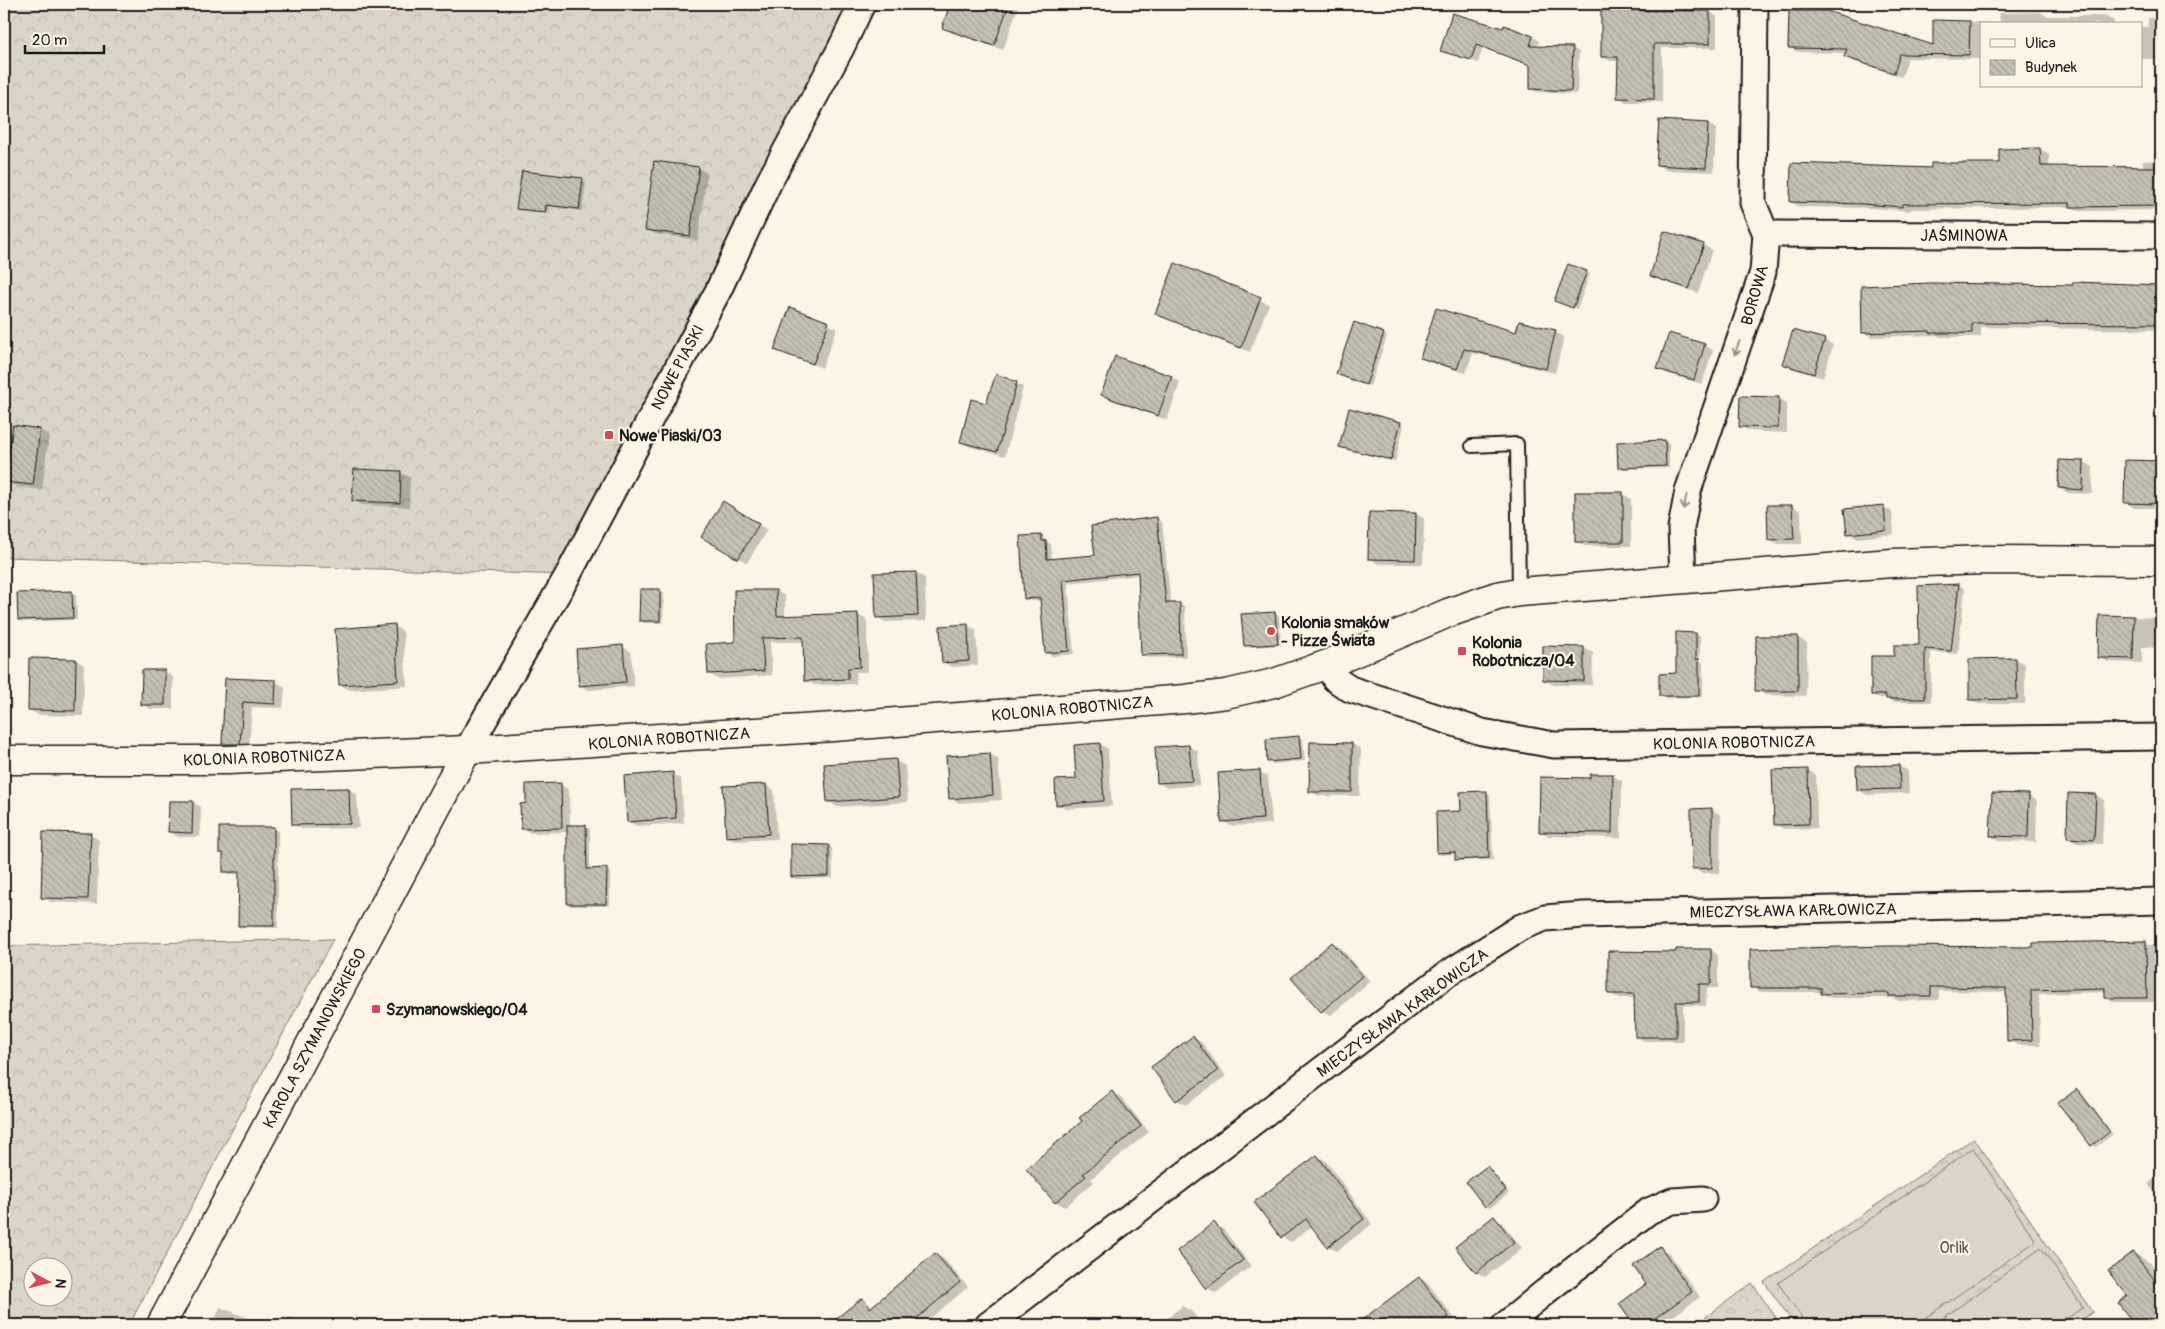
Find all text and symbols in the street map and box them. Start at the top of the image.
scale bar [25,22,104,54]
legend [1980,22,2142,88]
text: 20 m [32,31,67,50]
text: Ulica [2025,34,2056,53]
text: Budynek [2025,58,2078,77]
street label: JAŚMINOWA [1920,226,2008,246]
street label: BOROWA [1737,263,1773,328]
street label: NOWE PIASKI [647,321,709,414]
one-way arrow [1732,340,1741,355]
place label: Nowe Piaski/03 [619,426,722,446]
marker: Nowe Piaski/03 [603,429,615,441]
one-way arrow [1680,494,1689,510]
place label: Kolonia smaków - Pizze Świata [1281,613,1390,651]
marker: Kolonia smaków - Pizze Świata [1265,625,1277,637]
place label: Kolonia Robotnicza/04 [1472,633,1575,671]
marker: Kolonia Robotnicza/04 [1456,645,1468,657]
street label: KOLONIA ROBOTNICZA [990,692,1154,726]
street label: KOLONIA ROBOTNICZA [587,723,751,755]
street label: KOLONIA ROBOTNICZA [1653,732,1815,754]
street label: KOLONIA ROBOTNICZA [183,745,345,771]
street label: MIECZYSŁAWA KARŁOWICZA [1689,899,1897,923]
street label: MIECZYSŁAWA KARŁOWICZA [1313,944,1492,1082]
street label: KAROLA SZYMANOWSKIEGO [259,945,371,1132]
place label: Szymanowskiego/04 [386,1000,528,1020]
marker: Szymanowskiego/04 [370,1003,382,1015]
park label: Orlik [1939,1238,1969,1258]
north arrow [22,1256,72,1306]
text: N [51,1278,69,1289]

